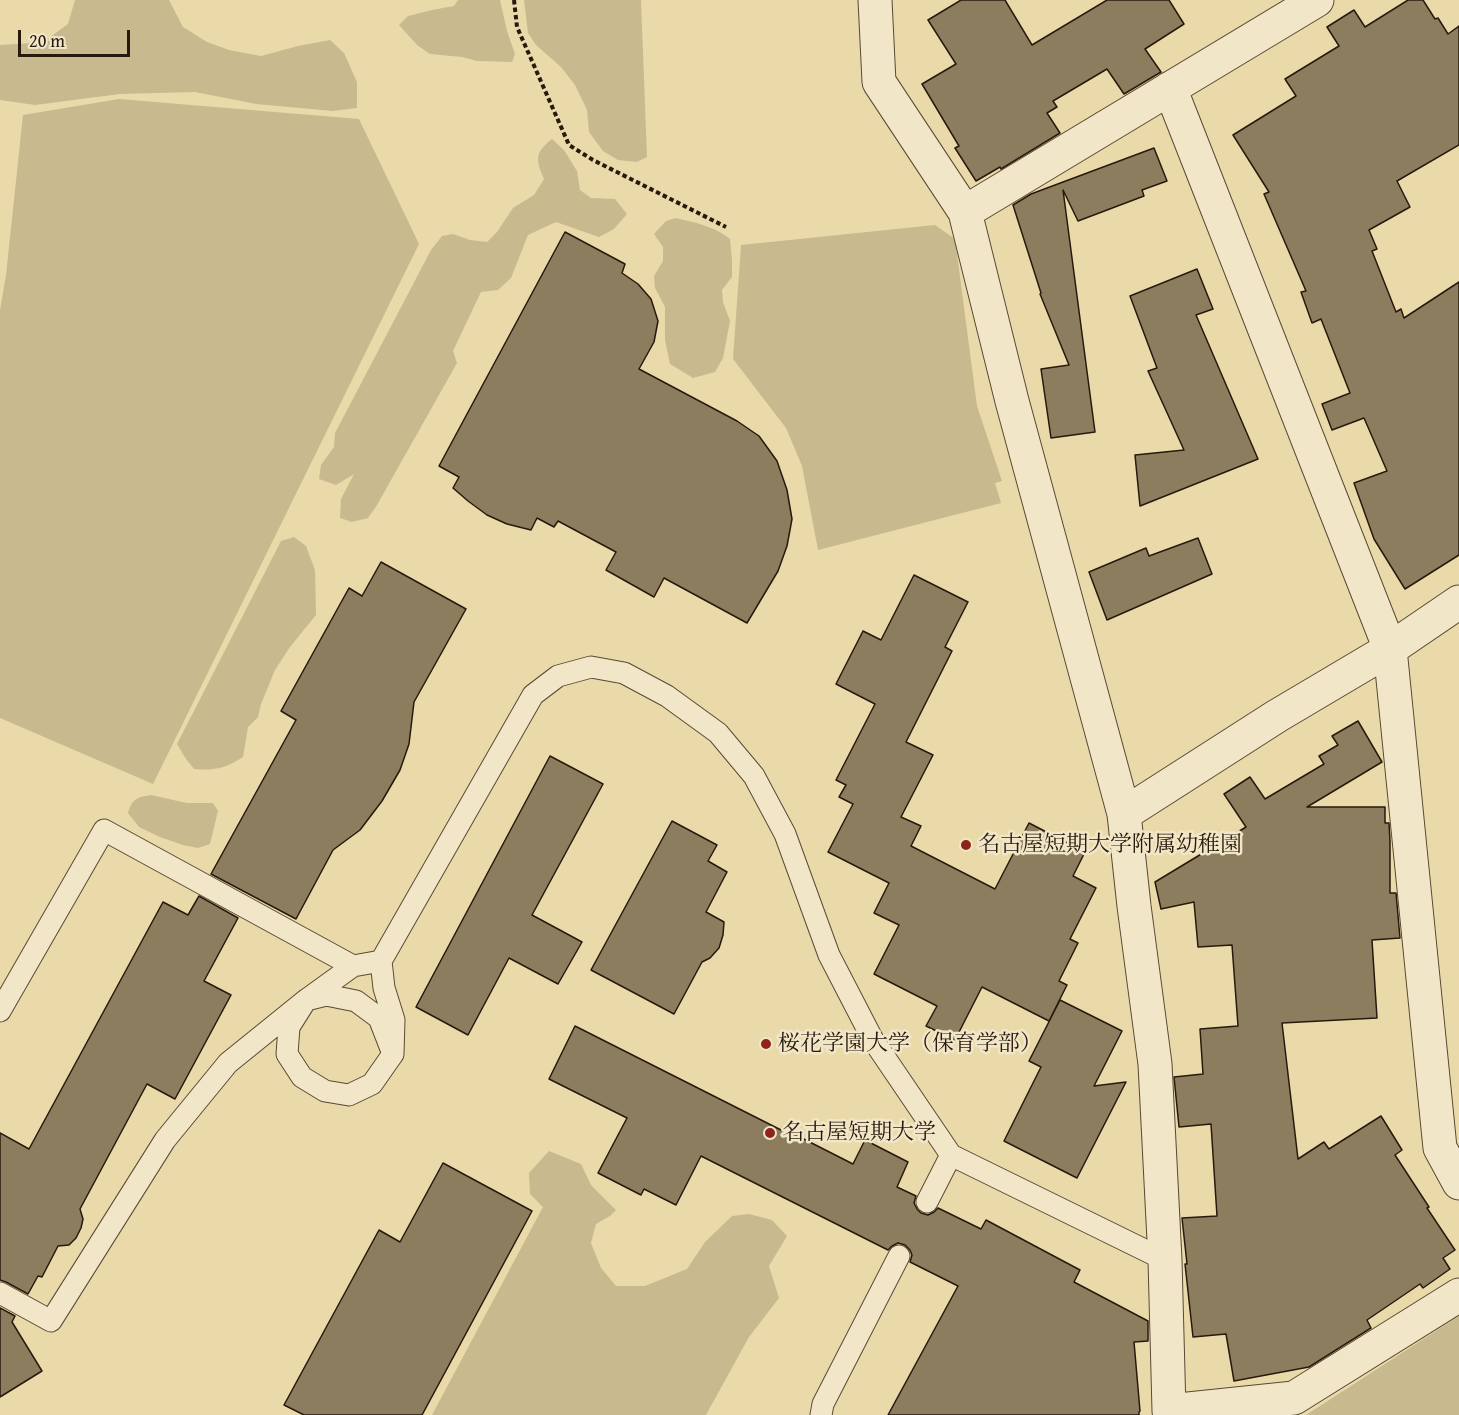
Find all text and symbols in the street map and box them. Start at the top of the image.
scale bar [21,18,134,56]
text: 20 m [29,27,65,54]
place label: 名古屋短期大学附属幼稚園 [978,832,1242,858]
marker: 名古屋短期大学附属幼稚園 [959,838,973,852]
place label: 桜花学園大学（保育学部） [778,1031,1042,1057]
marker: 桜花学園大学（保育学部） [759,1037,773,1051]
place label: 名古屋短期大学 [782,1120,936,1146]
marker: 名古屋短期大学 [763,1126,777,1140]

